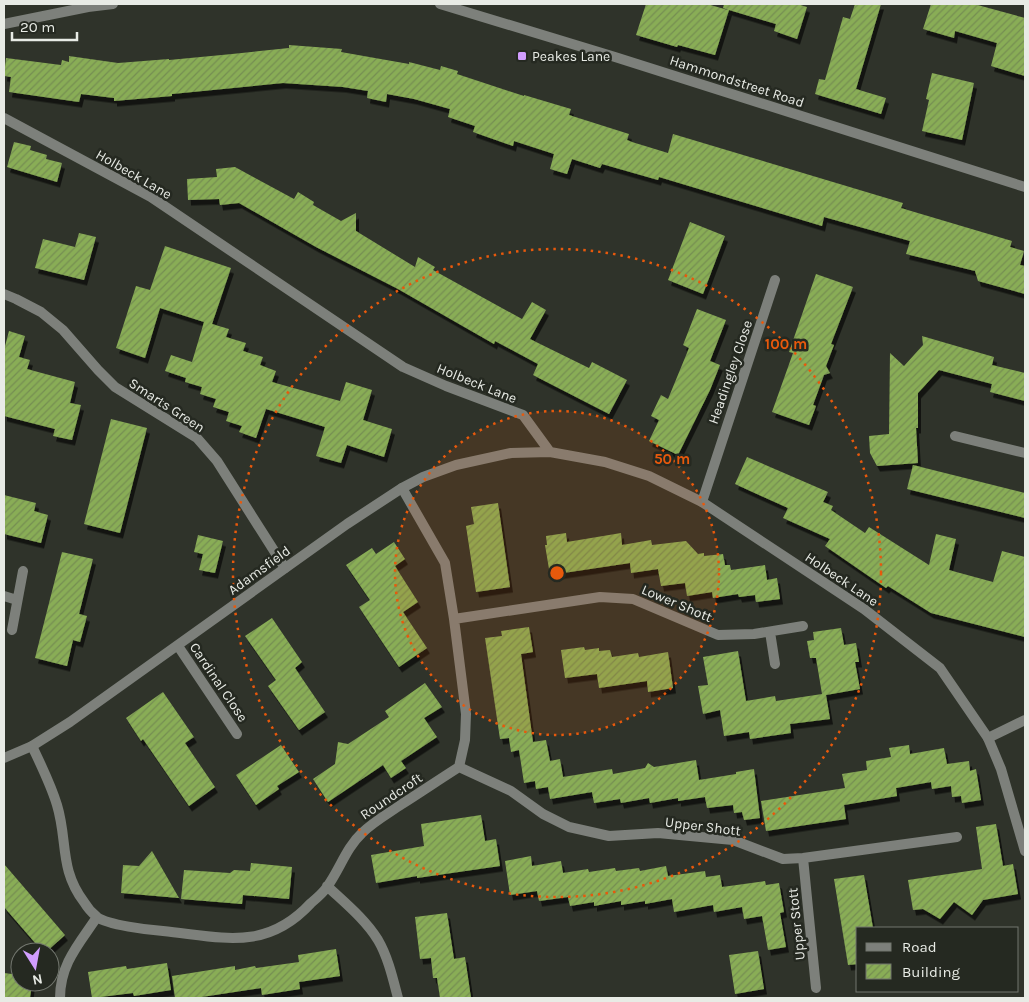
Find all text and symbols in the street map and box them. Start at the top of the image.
scale bar [12,10,78,42]
text: 20 m [20,18,55,36]
place label: Peakes Lane [532,48,610,65]
marker: Peakes Lane [516,50,528,62]
street label: Hammondstreet Road [667,52,806,111]
street label: Holbeck Lane [93,146,175,203]
street label: Headingley Close [705,318,756,426]
text: 100 m [765,335,807,353]
street label: Holbeck Lane [434,360,519,407]
street label: Smarts Green [126,375,208,436]
text: 50 m [654,450,690,468]
street label: Adamsfield [225,542,294,599]
street label: Holbeck Lane [802,549,882,610]
centre of rings [548,564,566,582]
street label: Lower Shott [639,581,715,626]
street label: Cardinal Close [186,639,251,725]
street label: Roundcroft [357,769,426,823]
street label: Upper Shott [664,813,742,840]
street label: Upper Stott [784,887,809,961]
legend [856,927,1019,992]
text: Road [902,938,937,956]
north arrow [10,942,60,992]
text: Building [902,963,960,981]
text: N [31,970,44,989]

